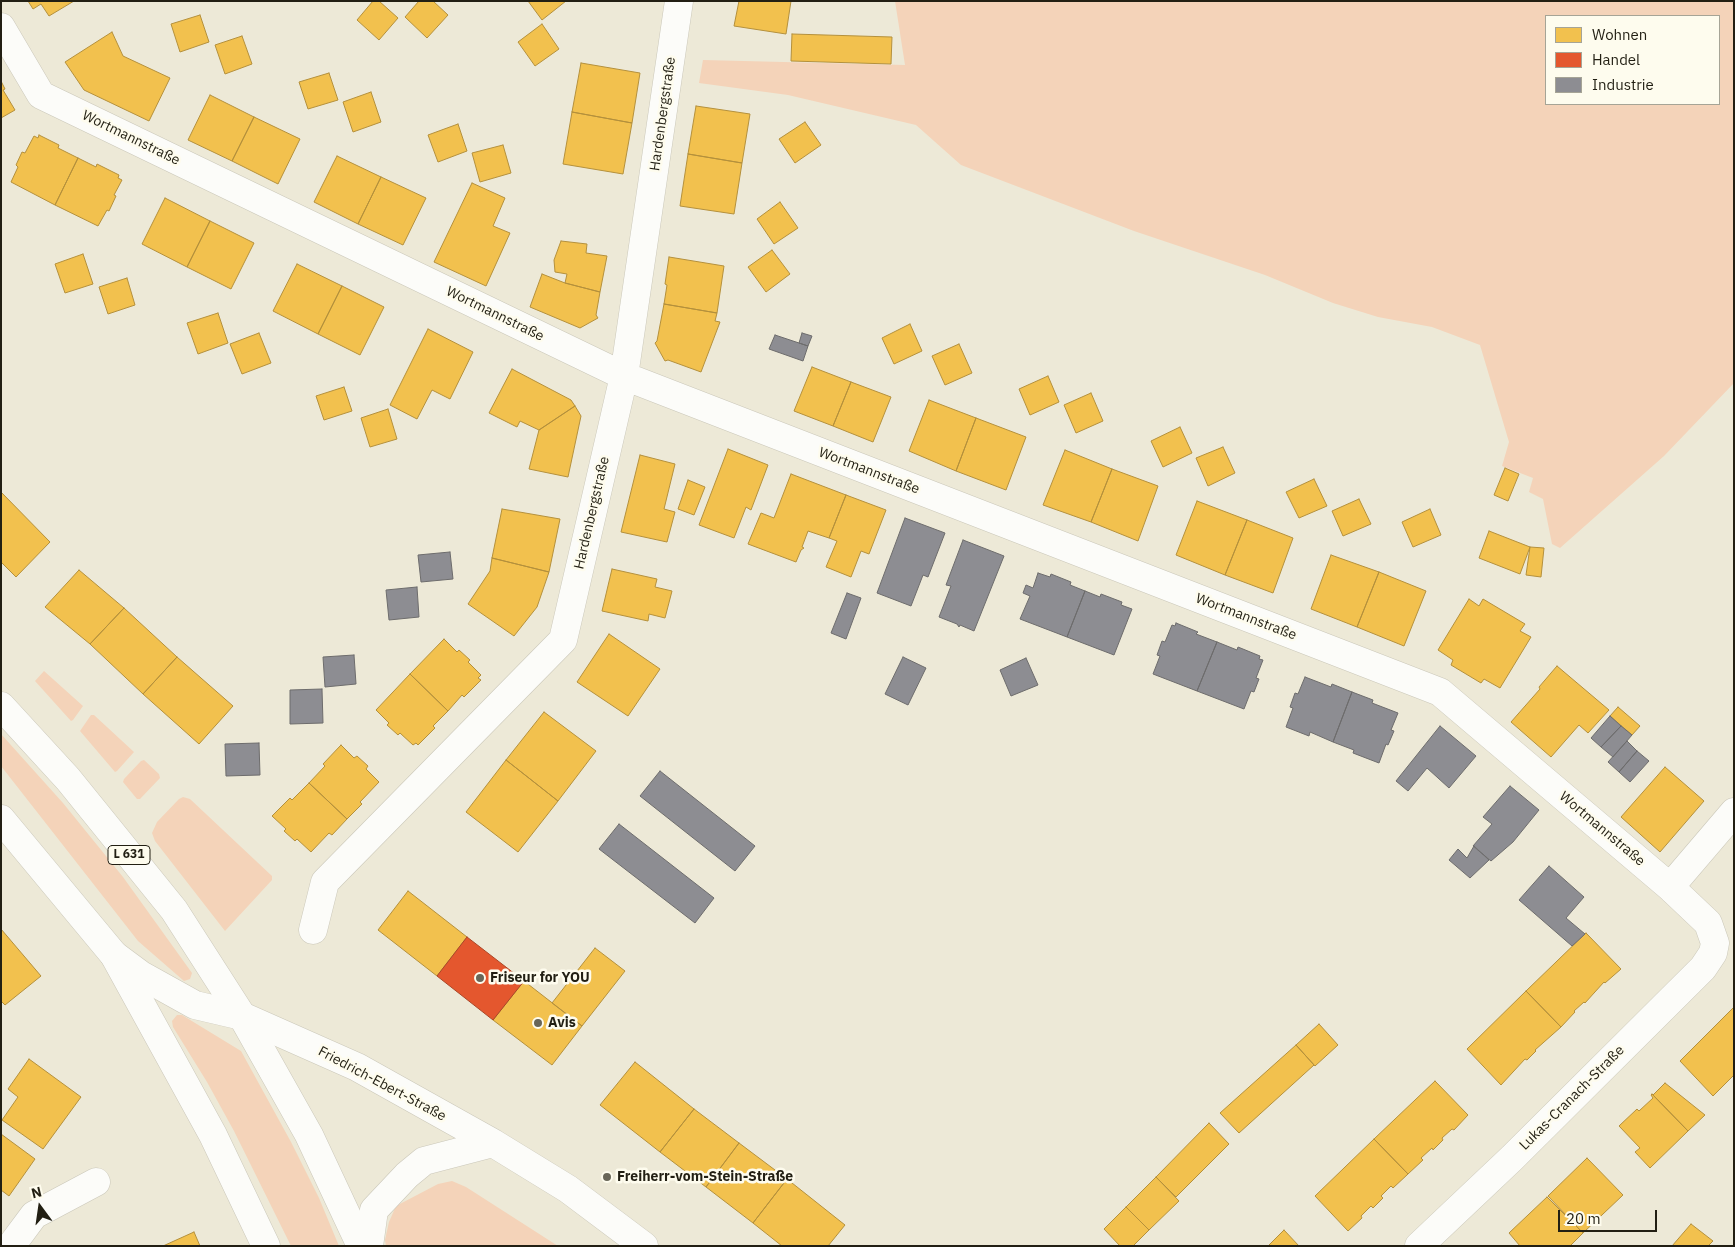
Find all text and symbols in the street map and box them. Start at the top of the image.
legend [1545,15,1720,105]
text: Wohnen [1592,25,1647,44]
text: Handel [1592,50,1640,69]
street label: Hardenbergstraße [647,56,679,172]
text: Industrie [1592,75,1654,94]
street label: Wortmannstraße [79,107,183,169]
street label: Wortmannstraße [443,283,547,345]
street label: Wortmannstraße [816,444,922,498]
street label: Hardenbergstraße [571,455,613,571]
street label: Wortmannstraße [1193,590,1299,644]
street label: Wortmannstraße [1556,788,1648,870]
road number: L 631 [108,846,150,864]
place label: Friseur for YOU [490,970,590,986]
marker: Friseur for YOU [474,972,486,984]
place label: Avis [548,1015,576,1031]
marker: Avis [532,1017,544,1029]
street label: Lukas-Cranach-Straße [1516,1042,1628,1154]
street label: Friedrich-Ebert-Straße [315,1043,449,1125]
place label: Freiherr-vom-Stein-Straße [617,1169,793,1185]
marker: Freiherr-vom-Stein-Straße [601,1171,613,1183]
north arrow [15,1182,65,1232]
text: N [29,1182,43,1202]
scale bar [1560,1200,1659,1232]
text: 20 m [1566,1209,1601,1228]

